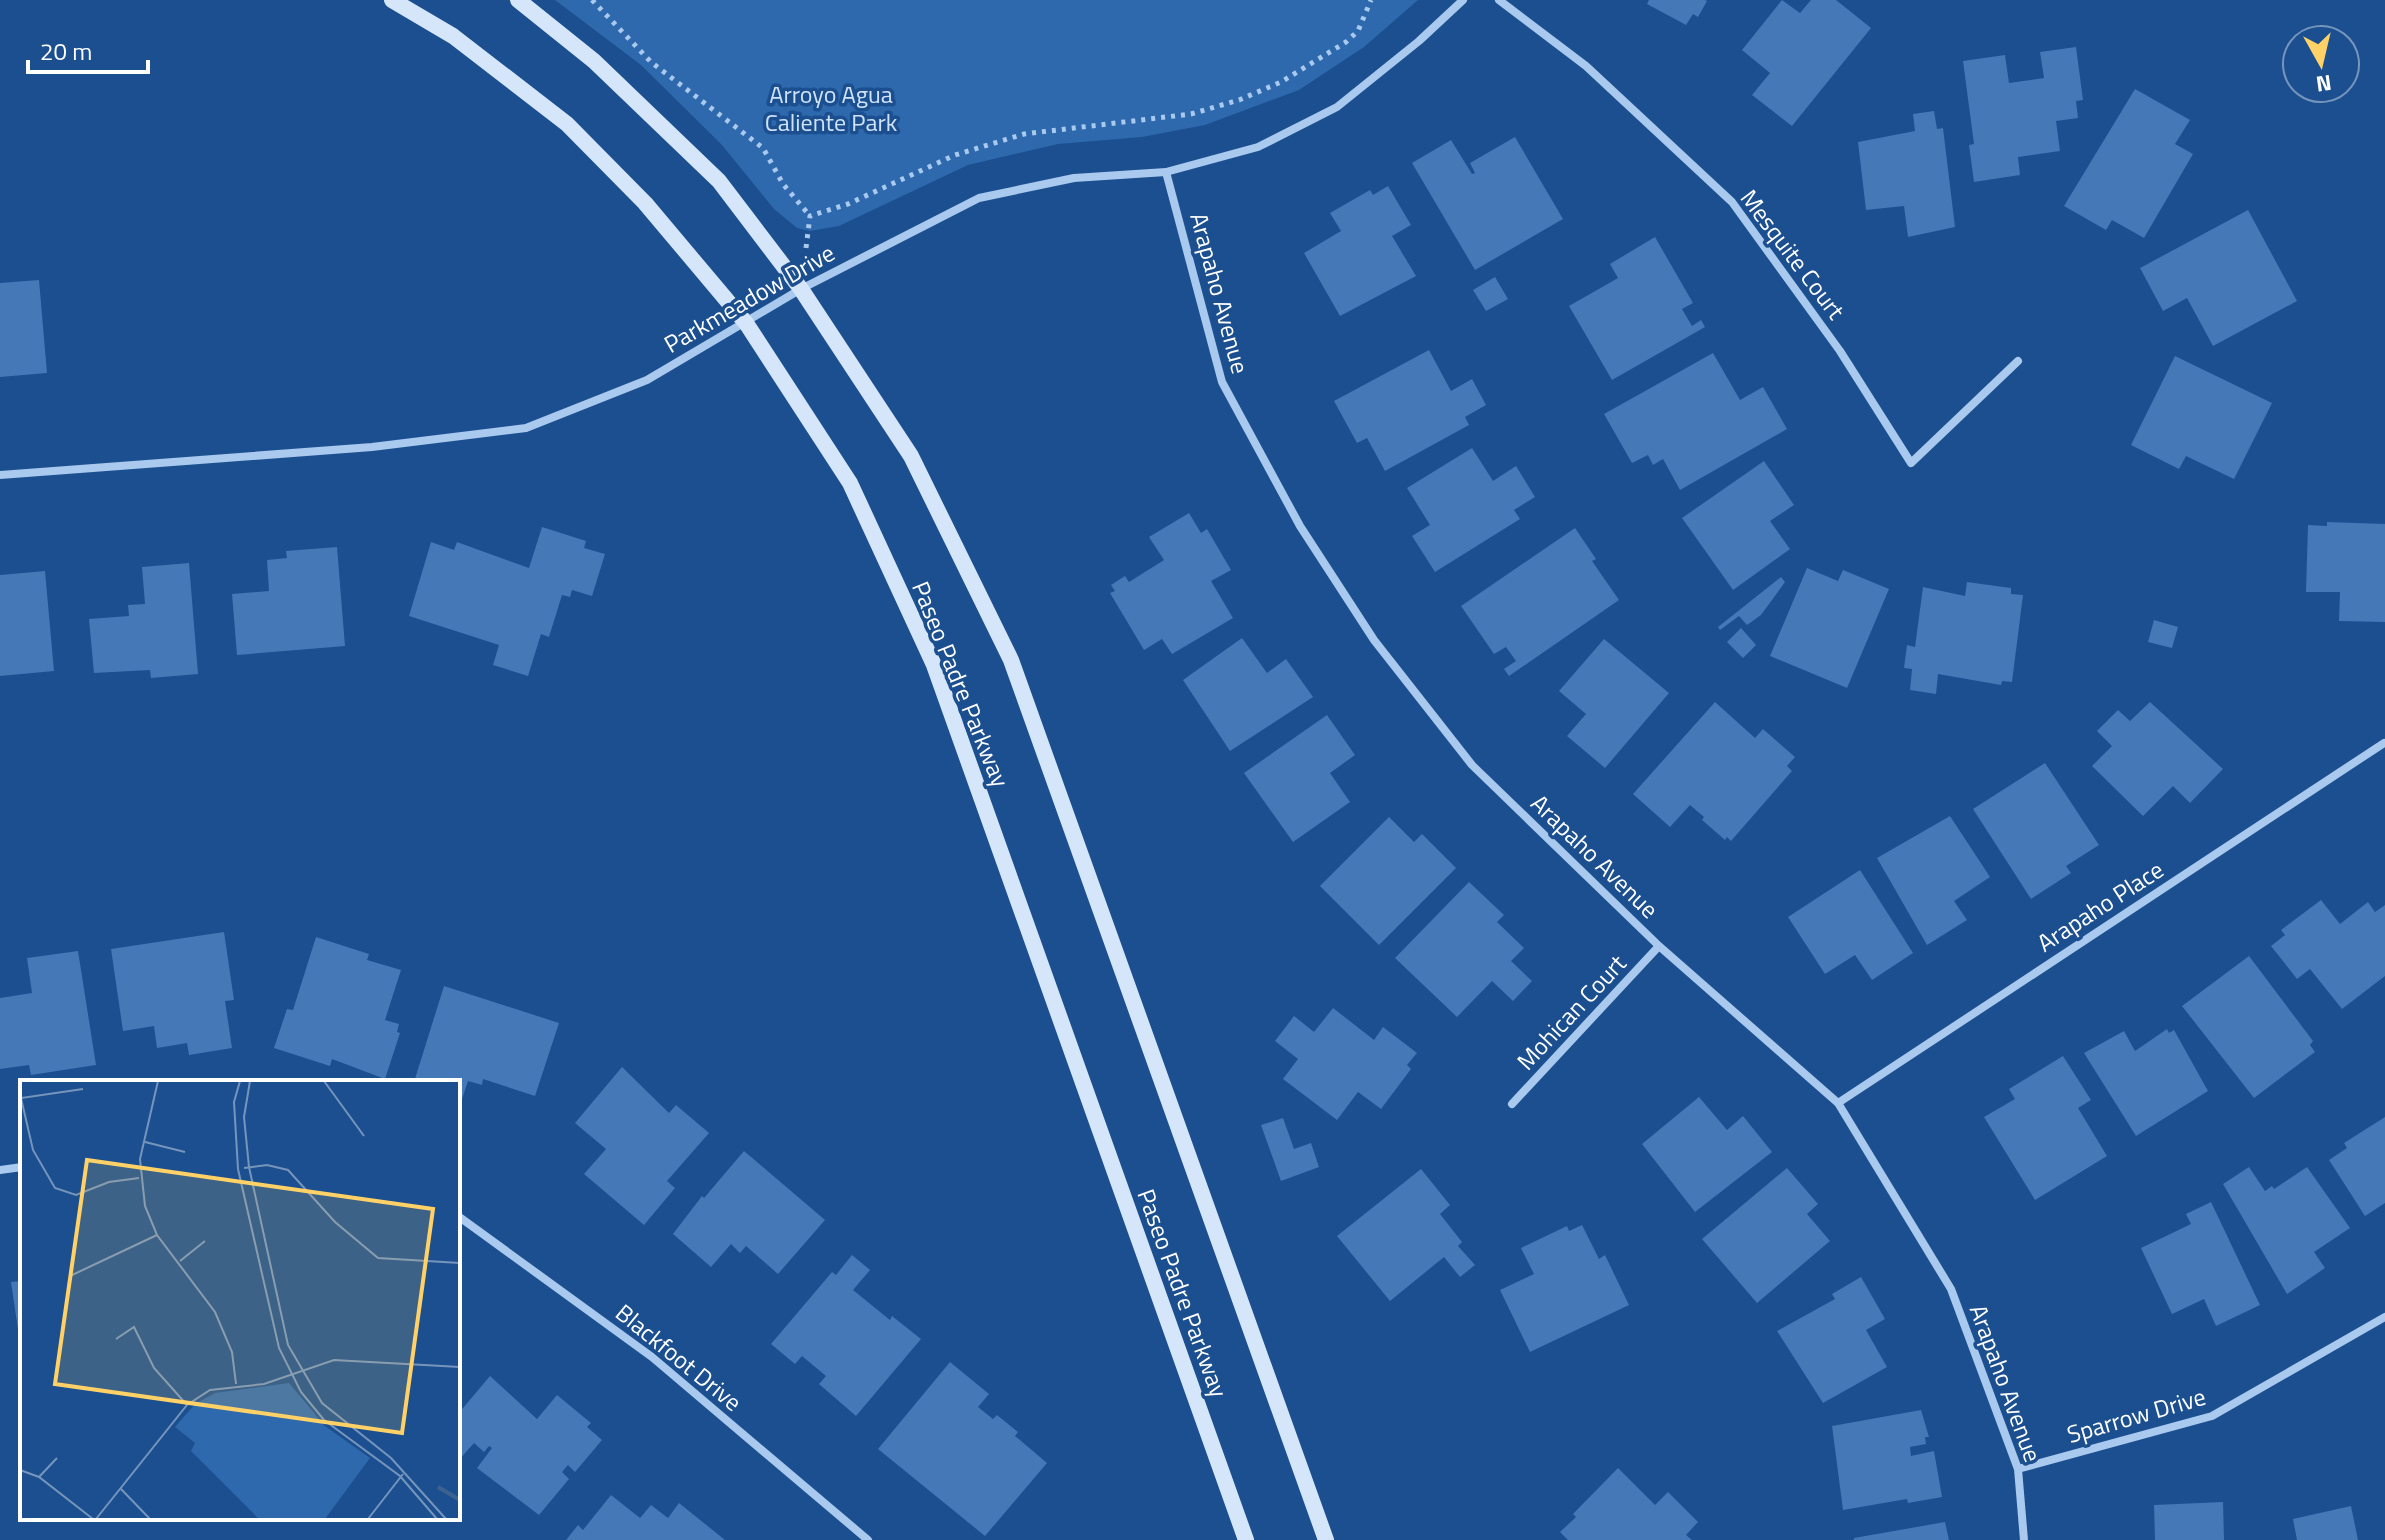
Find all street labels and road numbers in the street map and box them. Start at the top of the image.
street label: Mesquite Court [1732,181,1854,327]
street label: Arapaho Avenue [1181,209,1259,377]
street label: Parkmeadow Drive [657,235,841,361]
street label: Paseo Padre Parkway [903,576,1019,793]
street label: Arapaho Avenue [1523,786,1667,926]
street label: Arapaho Place [2030,852,2170,960]
street label: Mohican Court [1508,946,1634,1078]
street label: Paseo Padre Parkway [1129,1184,1238,1403]
street label: Blackfoot Drive [608,1295,750,1419]
street label: Arapaho Avenue [1961,1299,2051,1467]
street label: Sparrow Drive [2062,1378,2210,1452]

